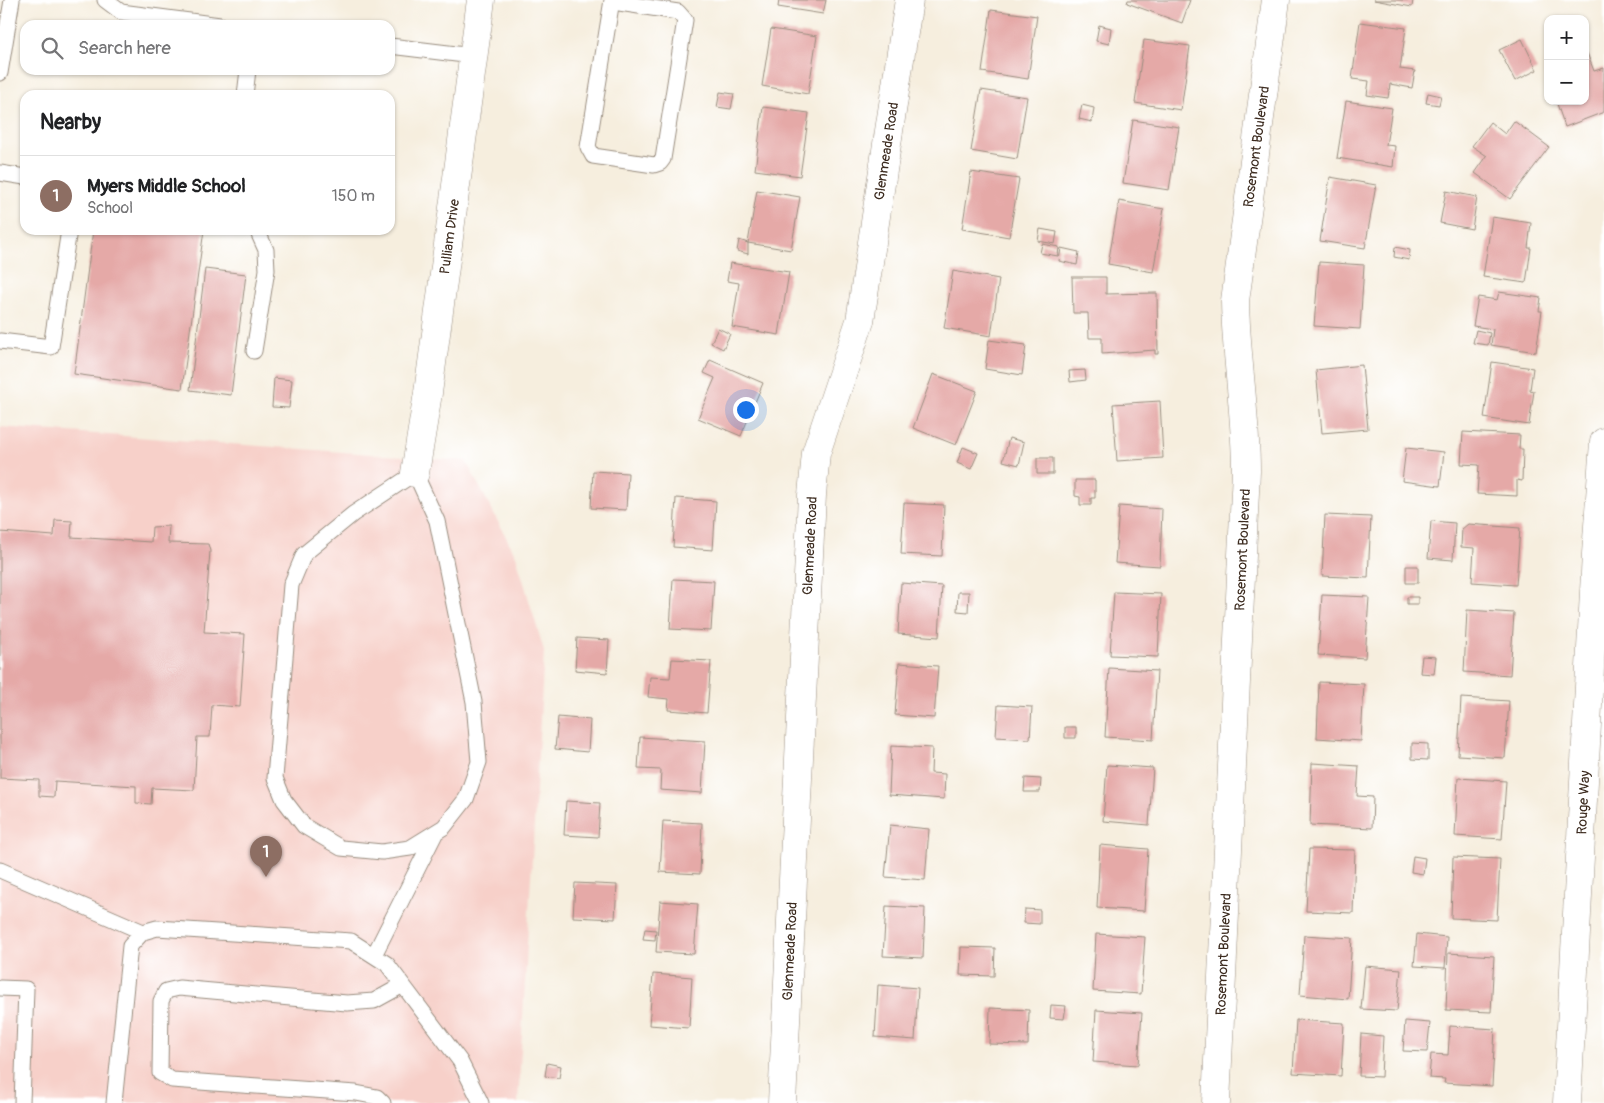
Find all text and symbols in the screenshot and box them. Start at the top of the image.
map controls [1544,15,1589,105]
button: + [1544,15,1589,60]
search box [20,20,395,75]
icon: search [38,34,66,62]
text: Search here [78,36,171,60]
button: − [1544,60,1589,105]
street label: Rosemont Boulevard [1240,85,1273,208]
street label: Glenmeade Road [871,101,902,201]
text: Nearby [40,109,101,136]
text: Myers Middle School [87,174,246,198]
text: 1 [53,186,59,206]
text: 150 m [331,186,375,206]
text: School [87,198,133,218]
street label: Pulliam Drive [436,198,463,275]
your location [733,397,759,423]
street label: Rosemont Boulevard [1231,488,1254,611]
street label: Glenmeade Road [799,496,821,596]
street label: Rouge Way [1573,770,1594,835]
pin: 1 [250,836,282,877]
street label: Rosemont Boulevard [1212,893,1235,1016]
street label: Glenmeade Road [779,901,801,1001]

